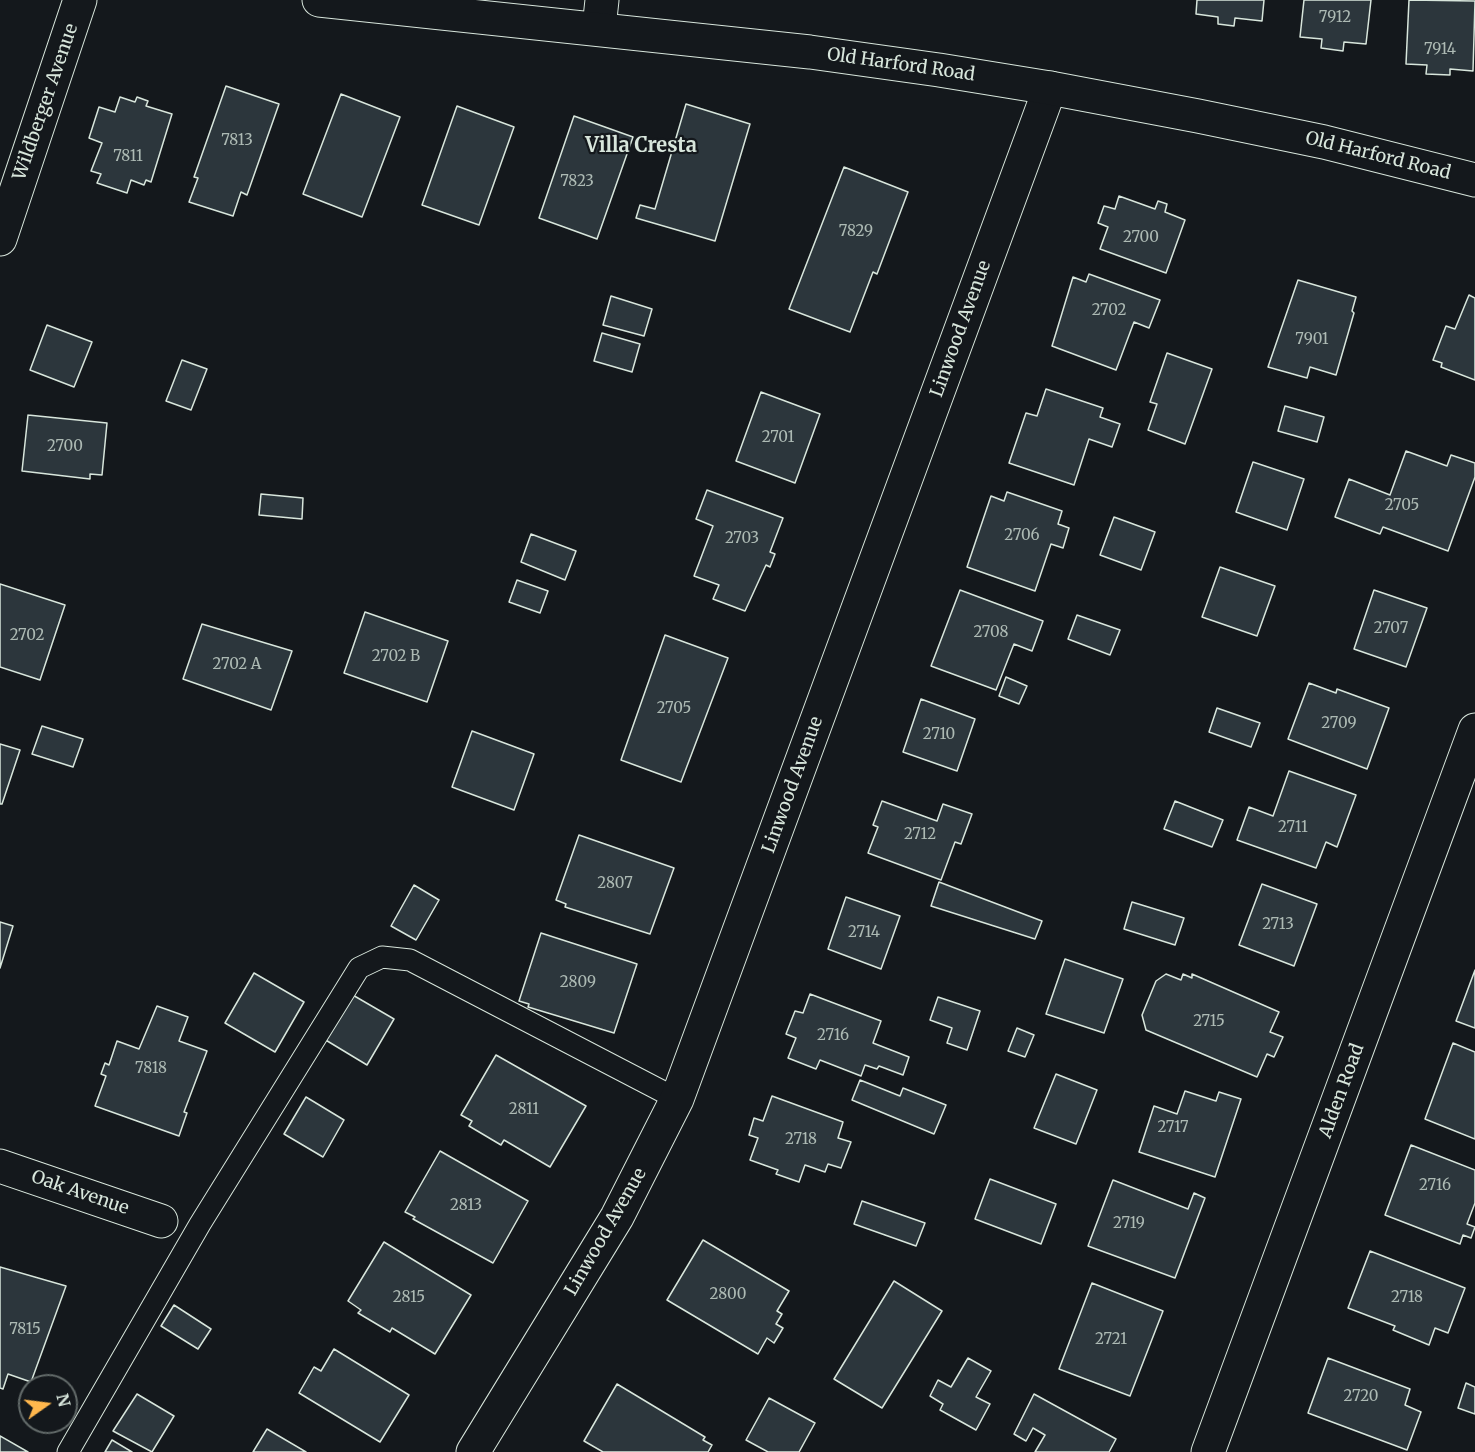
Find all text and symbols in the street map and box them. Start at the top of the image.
house number: 7912 [1319,9,1351,27]
street label: Wildberger Avenue [9,21,83,183]
house number: 7914 [1424,41,1456,59]
street label: Old Harford Road [826,44,976,86]
street label: Old Harford Road [1303,128,1453,184]
house number: 7813 [221,132,253,150]
district label: Villa Cresta [585,134,697,158]
house number: 7811 [113,148,143,166]
house number: 7823 [560,173,594,191]
house number: 7829 [839,223,873,241]
house number: 2700 [1123,229,1159,247]
street label: Linwood Avenue [926,258,996,400]
house number: 2702 [1092,302,1126,320]
house number: 7901 [1295,331,1329,349]
house number: 2701 [762,429,794,447]
house number: 2700 [47,438,83,456]
house number: 2705 [1385,497,1419,515]
house number: 2706 [1004,527,1040,545]
house number: 2703 [725,530,759,548]
house number: 2707 [1374,620,1408,638]
house number: 2708 [973,624,1009,642]
house number: 2702 [10,627,44,645]
house number: 2702 B [372,648,420,666]
house number: 2702 A [213,656,261,674]
house number: 2705 [657,700,691,718]
street label: Linwood Avenue [758,714,828,856]
house number: 2709 [1321,715,1357,733]
house number: 2710 [923,726,955,744]
house number: 2711 [1278,819,1308,837]
house number: 2712 [904,826,936,844]
house number: 2807 [597,875,633,893]
house number: 2713 [1262,916,1294,934]
house number: 2714 [848,924,880,942]
house number: 2809 [560,974,596,992]
house number: 2715 [1193,1013,1225,1031]
house number: 2716 [817,1027,849,1045]
street label: Alden Road [1315,1041,1369,1141]
house number: 7818 [135,1060,167,1078]
house number: 2811 [509,1101,539,1119]
house number: 2717 [1157,1119,1189,1137]
house number: 2718 [785,1131,817,1149]
street label: Linwood Avenue [561,1164,651,1300]
street label: Oak Avenue [28,1166,132,1220]
house number: 2716 [1419,1177,1451,1195]
house number: 2813 [450,1197,482,1215]
house number: 2719 [1113,1215,1145,1233]
house number: 2800 [709,1286,747,1304]
house number: 2815 [393,1289,425,1307]
house number: 2718 [1391,1289,1423,1307]
house number: 7815 [9,1321,41,1339]
house number: 2721 [1095,1331,1127,1349]
north arrow [18,1374,78,1434]
house number: 2720 [1343,1388,1379,1406]
text: N [52,1392,75,1409]

